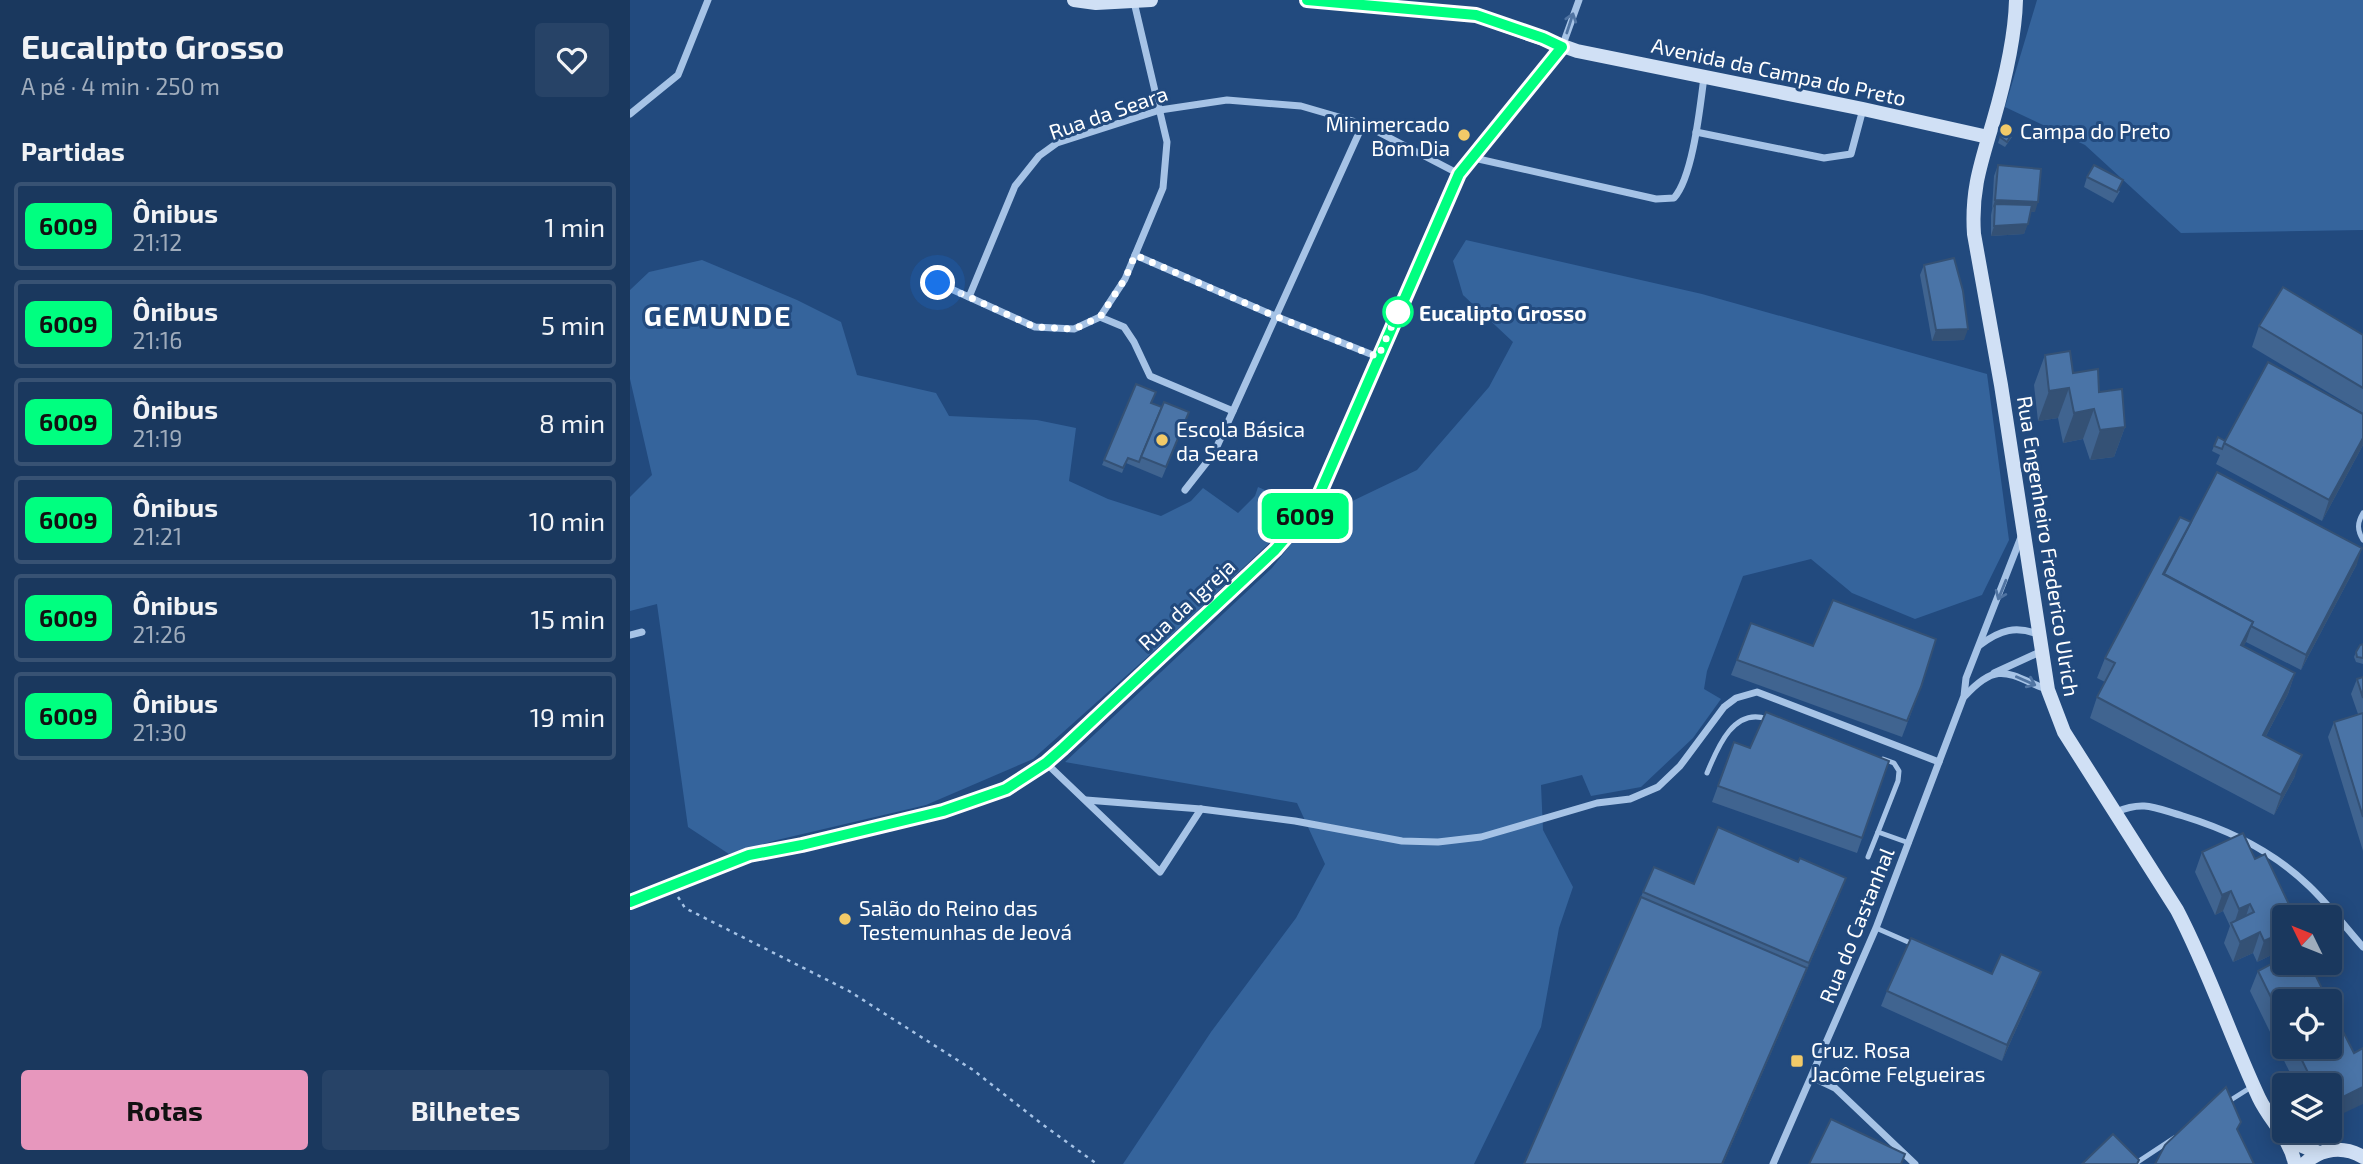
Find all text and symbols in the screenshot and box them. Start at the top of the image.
one-way arrow [1565,13,1577,35]
button: heart [535,23,609,97]
text: Eucalipto Grosso [21,26,284,66]
street label: Avenida da Campa do Preto [1649,32,1909,110]
text: A pé · 4 min · 250 m [21,72,220,100]
street label: Rua da Seara [1045,80,1171,144]
place label: Minimercado Bom Dia [1325,111,1450,160]
place label: Campa do Preto [2020,118,2171,143]
marker: Campa do Preto [1998,122,2014,138]
marker: Minimercado Bom Dia [1456,127,1472,143]
text: Partidas [21,135,125,166]
text: Ônibus [133,197,218,228]
text: 6009 [39,211,98,240]
text: 1 min [545,211,605,242]
text: 21:12 [133,228,182,256]
your location [920,265,955,300]
text: Ônibus [133,295,218,326]
marker: Eucalipto Grosso [1383,297,1413,327]
district label: GEMUNDE [644,298,792,332]
place label: Eucalipto Grosso [1419,300,1587,325]
text: 6009 [39,309,98,338]
text: 5 min [541,309,605,340]
text: 21:16 [133,326,182,354]
text: Ônibus [133,393,218,424]
street label: Rua Engenheiro Frederico Ulrich [2013,394,2085,698]
text: 6009 [39,407,98,436]
text: 8 min [539,407,605,438]
place label: Escola Básica da Seara [1176,416,1305,465]
text: 21:19 [133,424,182,452]
marker: Escola Básica da Seara [1154,432,1170,448]
text: Ônibus [133,491,218,522]
line badge: 6009 [1256,493,1354,539]
text: 6009 [1276,501,1334,530]
text: 6009 [39,505,98,534]
text: 10 min [529,505,605,536]
text: 21:21 [133,522,182,550]
street label: Rua da Igreja [1133,553,1240,656]
one-way arrow [1994,579,2007,600]
text: Ônibus [133,589,218,620]
text: 6009 [39,603,98,632]
text: 15 min [531,603,605,634]
text: 21:26 [133,620,186,648]
one-way arrow [2015,675,2037,688]
text: Ônibus [133,687,218,718]
text: 6009 [39,701,98,730]
text: 19 min [530,701,605,732]
text: 21:30 [133,718,187,746]
street label: Rua do Castanhal [1813,843,1899,1006]
place label: Salão do Reino das Testemunhas de Jeová [859,895,1072,944]
north arrow [2272,905,2342,975]
map controls [2272,905,2342,1143]
marker: Salão do Reino das Testemunhas de Jeová [837,911,853,927]
button: locate [2272,989,2342,1059]
place label: Cruz. Rosa Jacôme Felgueiras [1811,1037,1985,1086]
marker: Cruz. Rosa Jacôme Felgueiras [1789,1053,1805,1069]
button: Rotas [21,1070,308,1150]
button: Bilhetes [322,1070,609,1150]
button: layers [2272,1073,2342,1143]

